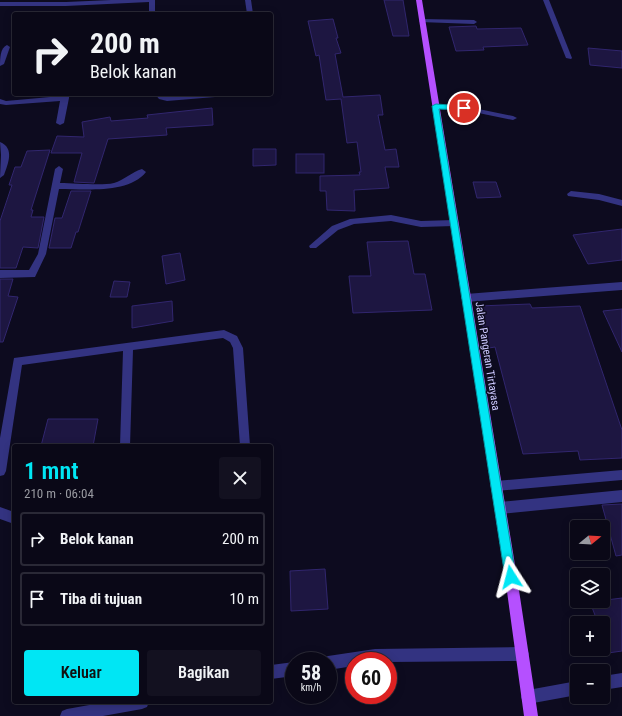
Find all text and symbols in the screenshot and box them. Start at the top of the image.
text: 200 m [90,27,160,60]
icon: right [24,28,76,80]
text: Belok kanan [90,61,176,82]
pin [447,91,481,125]
icon: arrive [453,97,475,119]
street label: Jalan Pangeran Tirtayasa [472,301,503,411]
text: 1 mnt [24,457,79,485]
button: close [219,457,261,499]
text: 210 m · 06:04 [24,486,94,501]
north arrow [570,520,610,560]
map controls [570,520,610,704]
icon: right [26,528,48,550]
text: Belok kanan [60,530,134,548]
text: 200 m [222,530,259,548]
position arrow [490,556,532,598]
button: layers [570,568,610,608]
icon: arrive [26,588,48,610]
text: Tiba di tujuan [60,590,142,608]
text: 10 m [229,590,259,608]
button: + [570,616,610,656]
button: Keluar [24,650,139,696]
button: Bagikan [147,650,261,696]
speed limit sign: 60 [345,652,397,704]
text: 58 [301,661,321,685]
button: − [570,664,610,704]
text: km/h [301,682,321,693]

